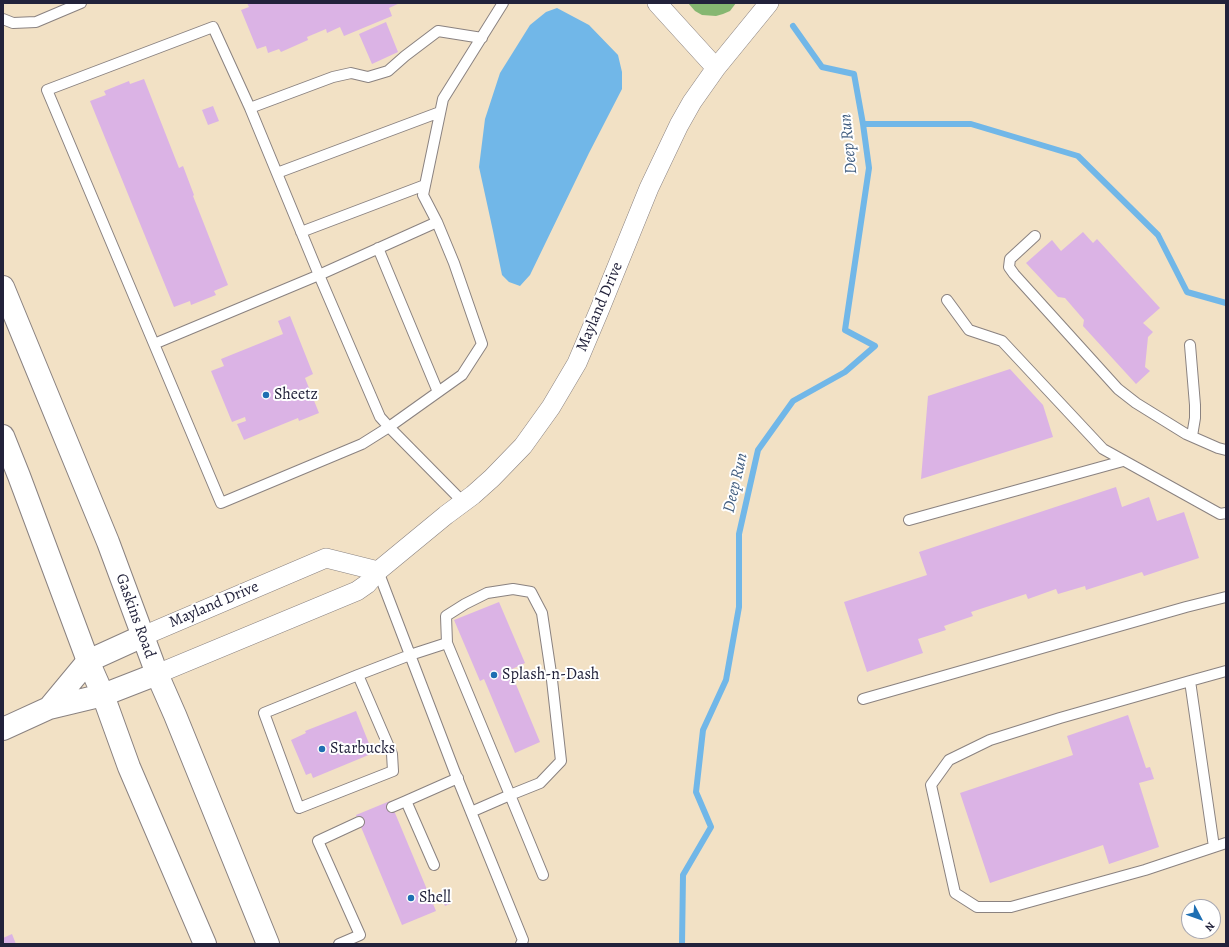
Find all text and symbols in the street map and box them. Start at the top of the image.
water label: Deep Run [836,113,862,175]
street label: Mayland Drive [573,259,627,355]
place label: Sheetz [274,385,318,405]
marker: Sheetz [261,390,271,400]
water label: Deep Run [719,451,753,515]
street label: Gaskins Road [111,571,159,661]
street label: Mayland Drive [166,578,262,632]
place label: Splash-n-Dash [502,665,599,685]
marker: Splash-n-Dash [489,670,499,680]
place label: Starbucks [330,739,395,759]
marker: Starbucks [317,744,327,754]
place label: Shell [419,888,451,908]
marker: Shell [406,893,416,903]
north arrow [1181,899,1221,939]
text: N [1201,919,1218,934]

